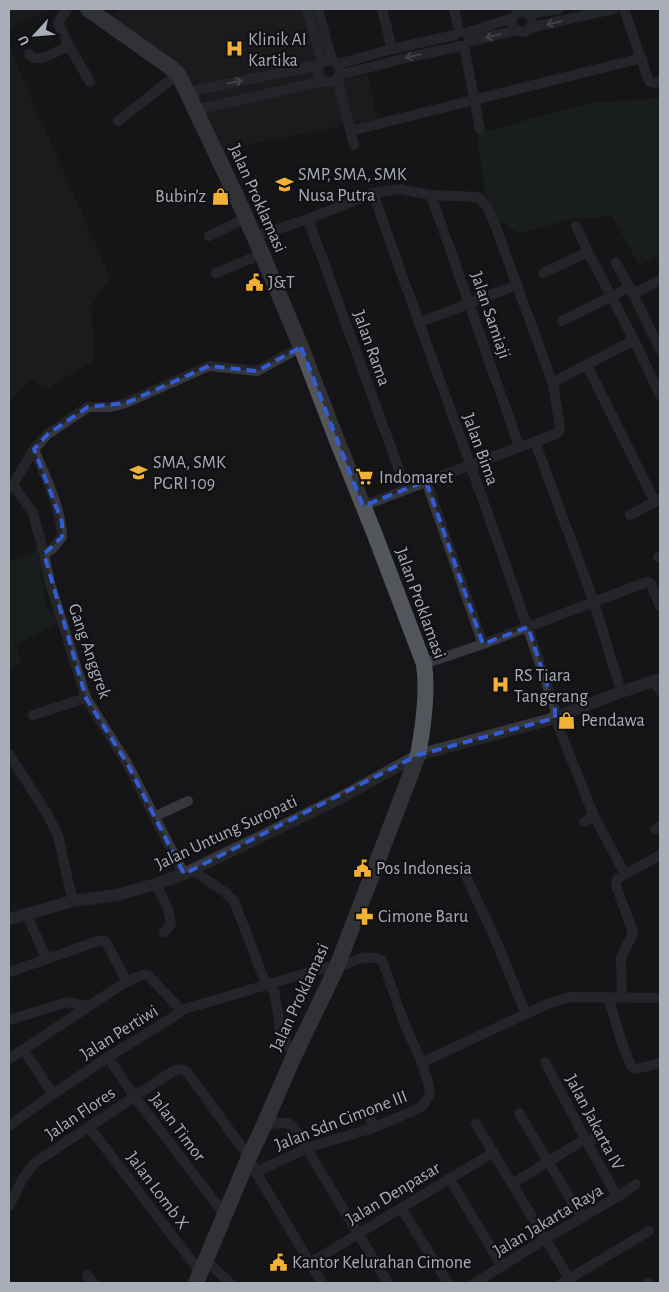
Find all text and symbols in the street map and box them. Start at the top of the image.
north arrow [10,10,60,60]
one-way arrow [547,19,563,28]
place label: Klinik AI Kartika [248,31,307,70]
one-way arrow [486,32,502,41]
text: U [16,33,32,47]
hospital icon: Klinik AI Kartika [224,39,244,59]
one-way arrow [405,52,421,62]
one-way arrow [226,77,242,87]
street label: Jalan Proklamasi [225,141,289,255]
place label: SMP, SMA, SMK Nusa Putra [298,166,407,205]
school or university icon: SMP, SMA, SMK Nusa Putra [274,174,294,194]
shop icon: Bubin’z [210,186,230,206]
place label: Bubin’z [155,188,206,206]
street label: Jalan Samiaji [467,269,513,361]
public building icon: J&T [244,272,264,292]
place label: J&T [268,274,295,292]
street label: Jalan Rama [349,308,393,388]
street label: Jalan Bima [459,411,501,488]
place label: SMA, SMK PGRI 109 [153,454,226,493]
school or university icon: SMA, SMK PGRI 109 [129,462,149,482]
supermarket icon: Indomaret [355,467,375,487]
place label: Indomaret [379,469,454,487]
street label: Jalan Proklamasi [392,545,448,661]
street label: Gang Anggrek [64,602,114,702]
place label: RS Tiara Tangerang [514,667,588,706]
hospital icon: RS Tiara Tangerang [490,675,510,695]
shop icon: Pendawa [557,710,577,730]
place label: Pendawa [581,712,645,730]
street label: Jalan Untung Suropati [153,792,300,874]
public building icon: Pos Indonesia [352,858,372,878]
place label: Pos Indonesia [376,860,472,878]
pharmacy icon: Cimone Baru [354,906,374,926]
place label: Cimone Baru [378,908,468,926]
street label: Jalan Proklamasi [267,941,333,1054]
street label: Jalan Pertiwi [78,1002,161,1064]
street label: Jalan Jakarta IV [561,1072,627,1174]
street label: Jalan Flores [42,1084,119,1144]
street label: Jalan Sdn Cimone III [273,1087,410,1154]
street label: Jalan Timor [146,1090,209,1165]
street label: Jalan Lomb X [122,1149,192,1233]
street label: Jalan Denpasar [344,1159,444,1229]
street label: Jalan Jakarta Raya [491,1181,606,1261]
public building icon: Kantor Kelurahan Cimone [268,1252,288,1272]
place label: Kantor Kelurahan Cimone [292,1254,471,1272]

